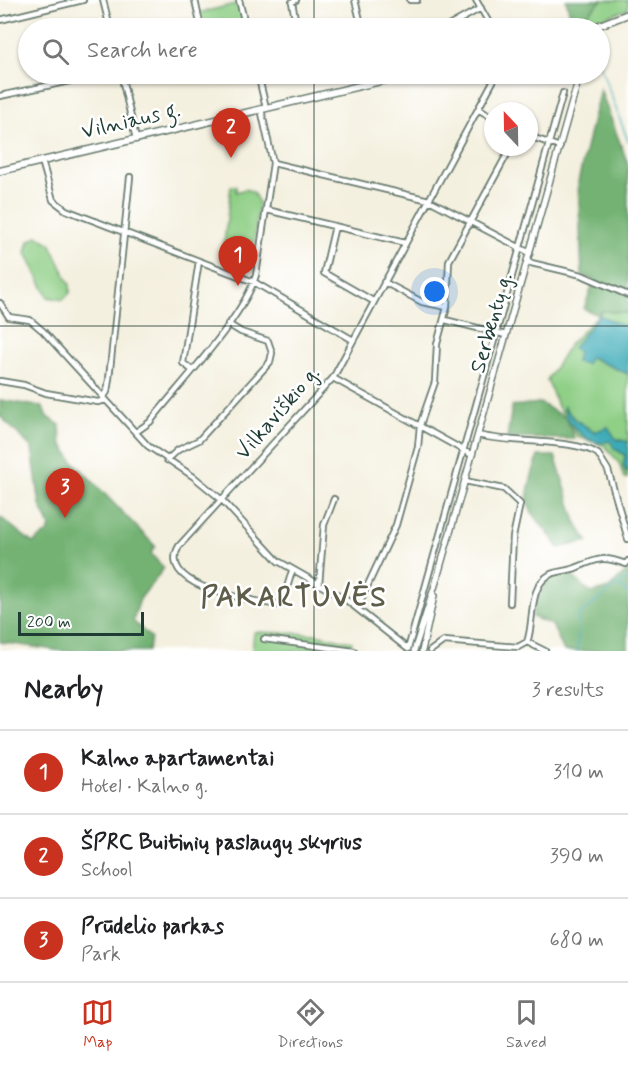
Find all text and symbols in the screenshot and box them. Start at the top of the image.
search box [18,18,610,84]
icon: search [39,35,72,68]
text: Search here [87,37,198,65]
street label: Vilniaus g. [79,96,184,149]
north arrow [484,102,538,156]
pin: 2 [212,108,250,158]
pin: 1 [218,236,258,286]
street label: Serbentų g. [464,270,521,377]
your location [420,277,449,306]
street label: Vilkaviškio g. [229,360,327,467]
pin: 3 [46,468,84,518]
district label: PAKARTUVĖS [201,580,387,617]
scale bar [18,609,144,636]
text: 200 m [27,612,71,633]
text: Nearby [24,673,103,707]
text: 3 results [532,677,604,704]
text: Kalno apartamentai [81,745,274,773]
text: 1 [39,759,48,786]
text: 310 m [553,759,604,786]
text: Hotel · Kalno g. [81,773,208,800]
text: ŠPRC Buitinių paslaugų skyrius [81,829,362,857]
text: 2 [39,843,48,870]
text: 390 m [550,843,604,870]
text: School [81,857,133,884]
text: Prūdelio parkas [81,913,224,941]
text: 3 [39,927,48,954]
text: 680 m [549,927,604,954]
text: Park [81,941,121,968]
tab: Map [81,996,114,1053]
tab: Directions [277,996,343,1053]
tab: Saved [506,996,547,1053]

